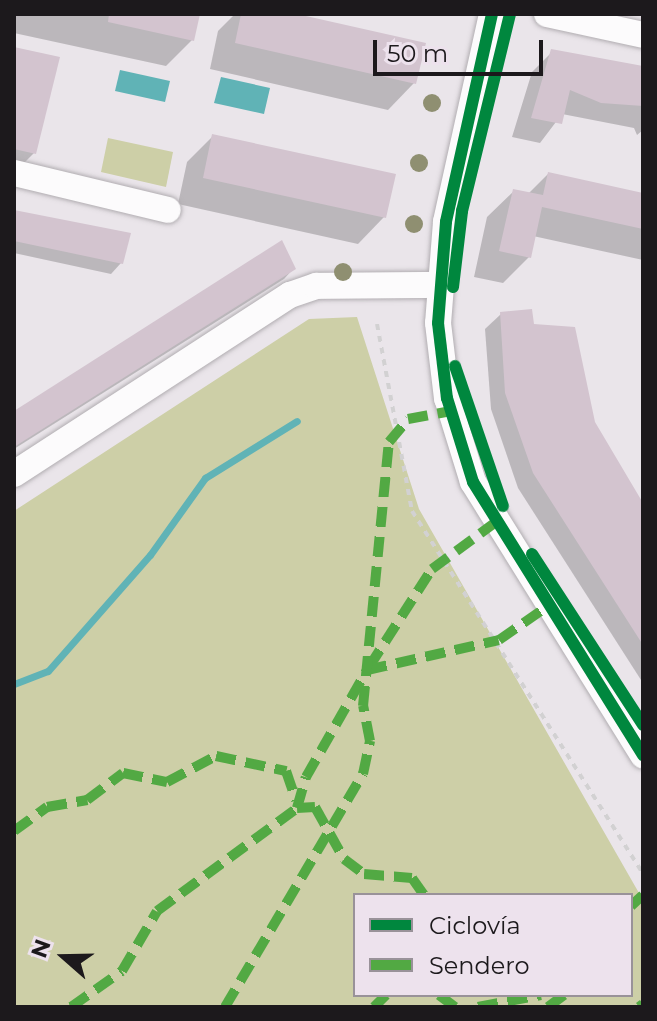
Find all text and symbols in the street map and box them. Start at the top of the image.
scale bar [377,24,547,74]
text: 50 m [387,39,448,68]
legend [353,893,633,997]
text: Ciclovía [429,911,521,940]
north arrow [24,917,104,997]
text: N [25,936,57,962]
text: Sendero [429,951,530,980]

